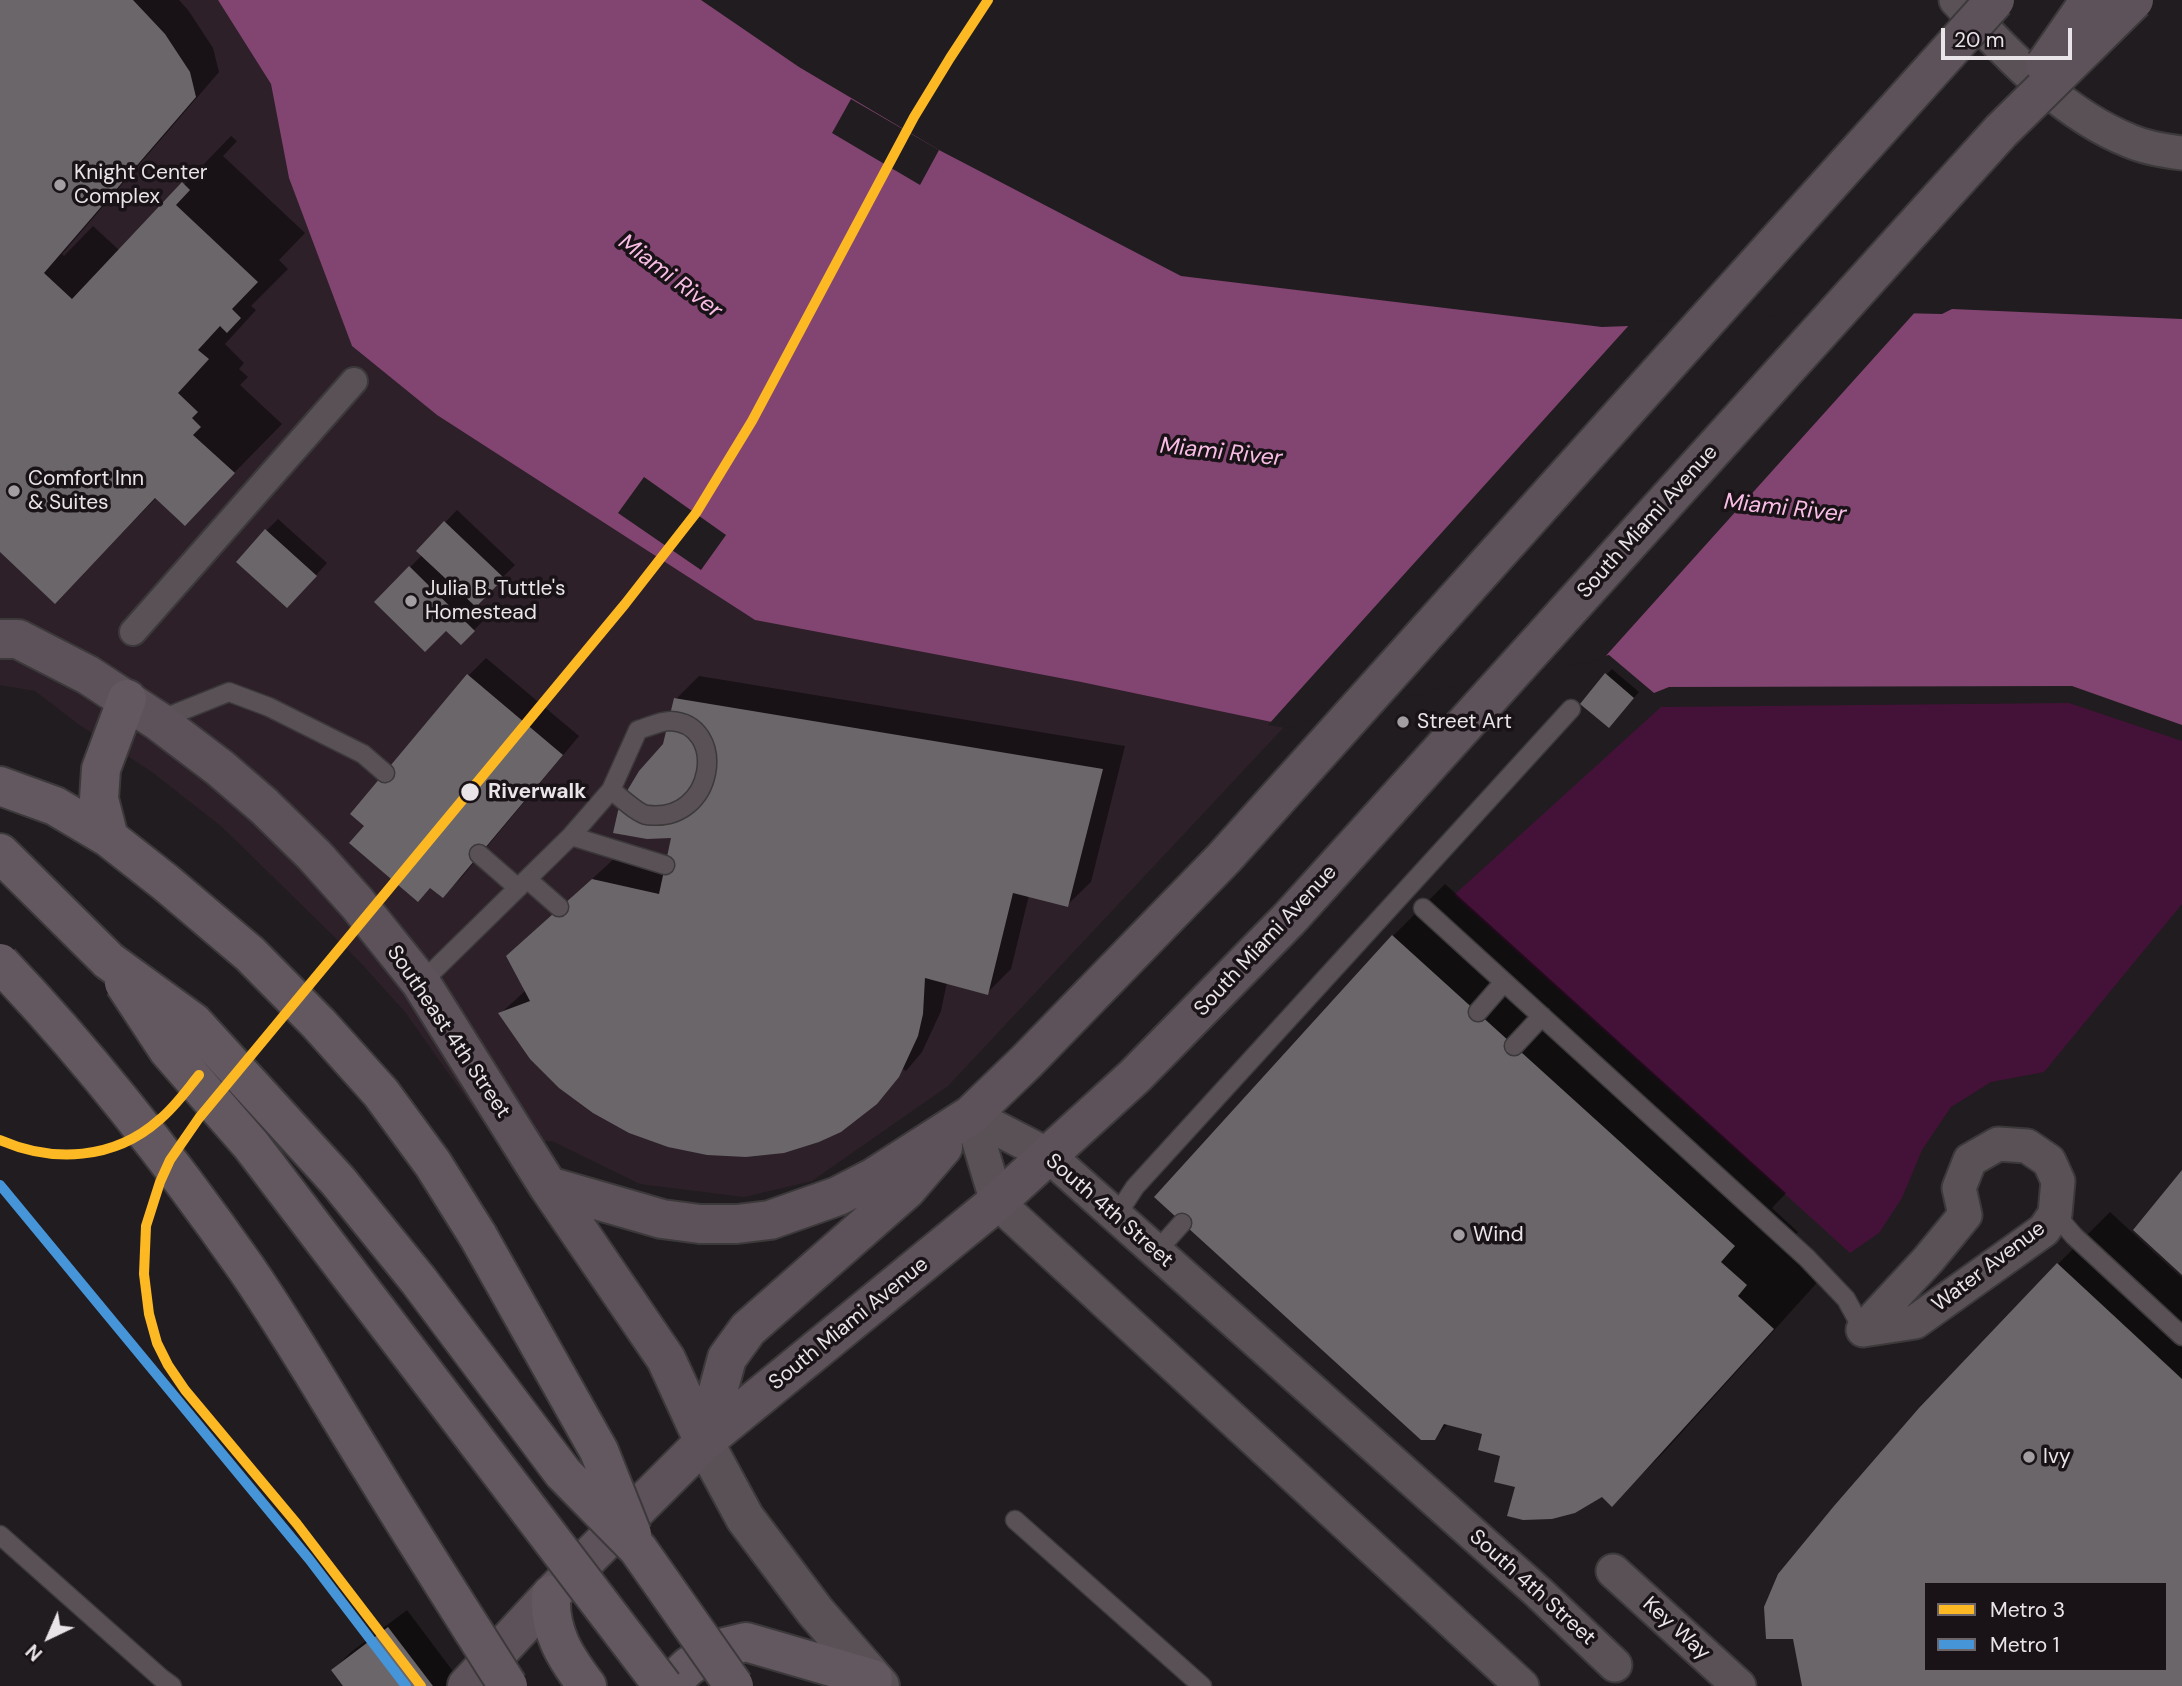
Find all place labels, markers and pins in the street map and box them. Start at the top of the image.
place label: Knight Center Complex [74,160,208,210]
marker: Knight Center Complex [52,177,68,193]
place label: Comfort Inn & Suites [28,466,144,516]
marker: Comfort Inn & Suites [6,483,22,499]
place label: Julia B. Tuttle's Homestead [425,576,566,626]
marker: Julia B. Tuttle's Homestead [403,593,419,609]
place label: Street Art [1417,709,1512,735]
marker: Street Art [1395,714,1411,730]
place label: Riverwalk [488,779,586,805]
marker: Riverwalk [459,781,481,803]
place label: Wind [1473,1222,1524,1248]
marker: Wind [1451,1227,1467,1243]
place label: Ivy [2043,1444,2071,1470]
marker: Ivy [2021,1449,2037,1465]

